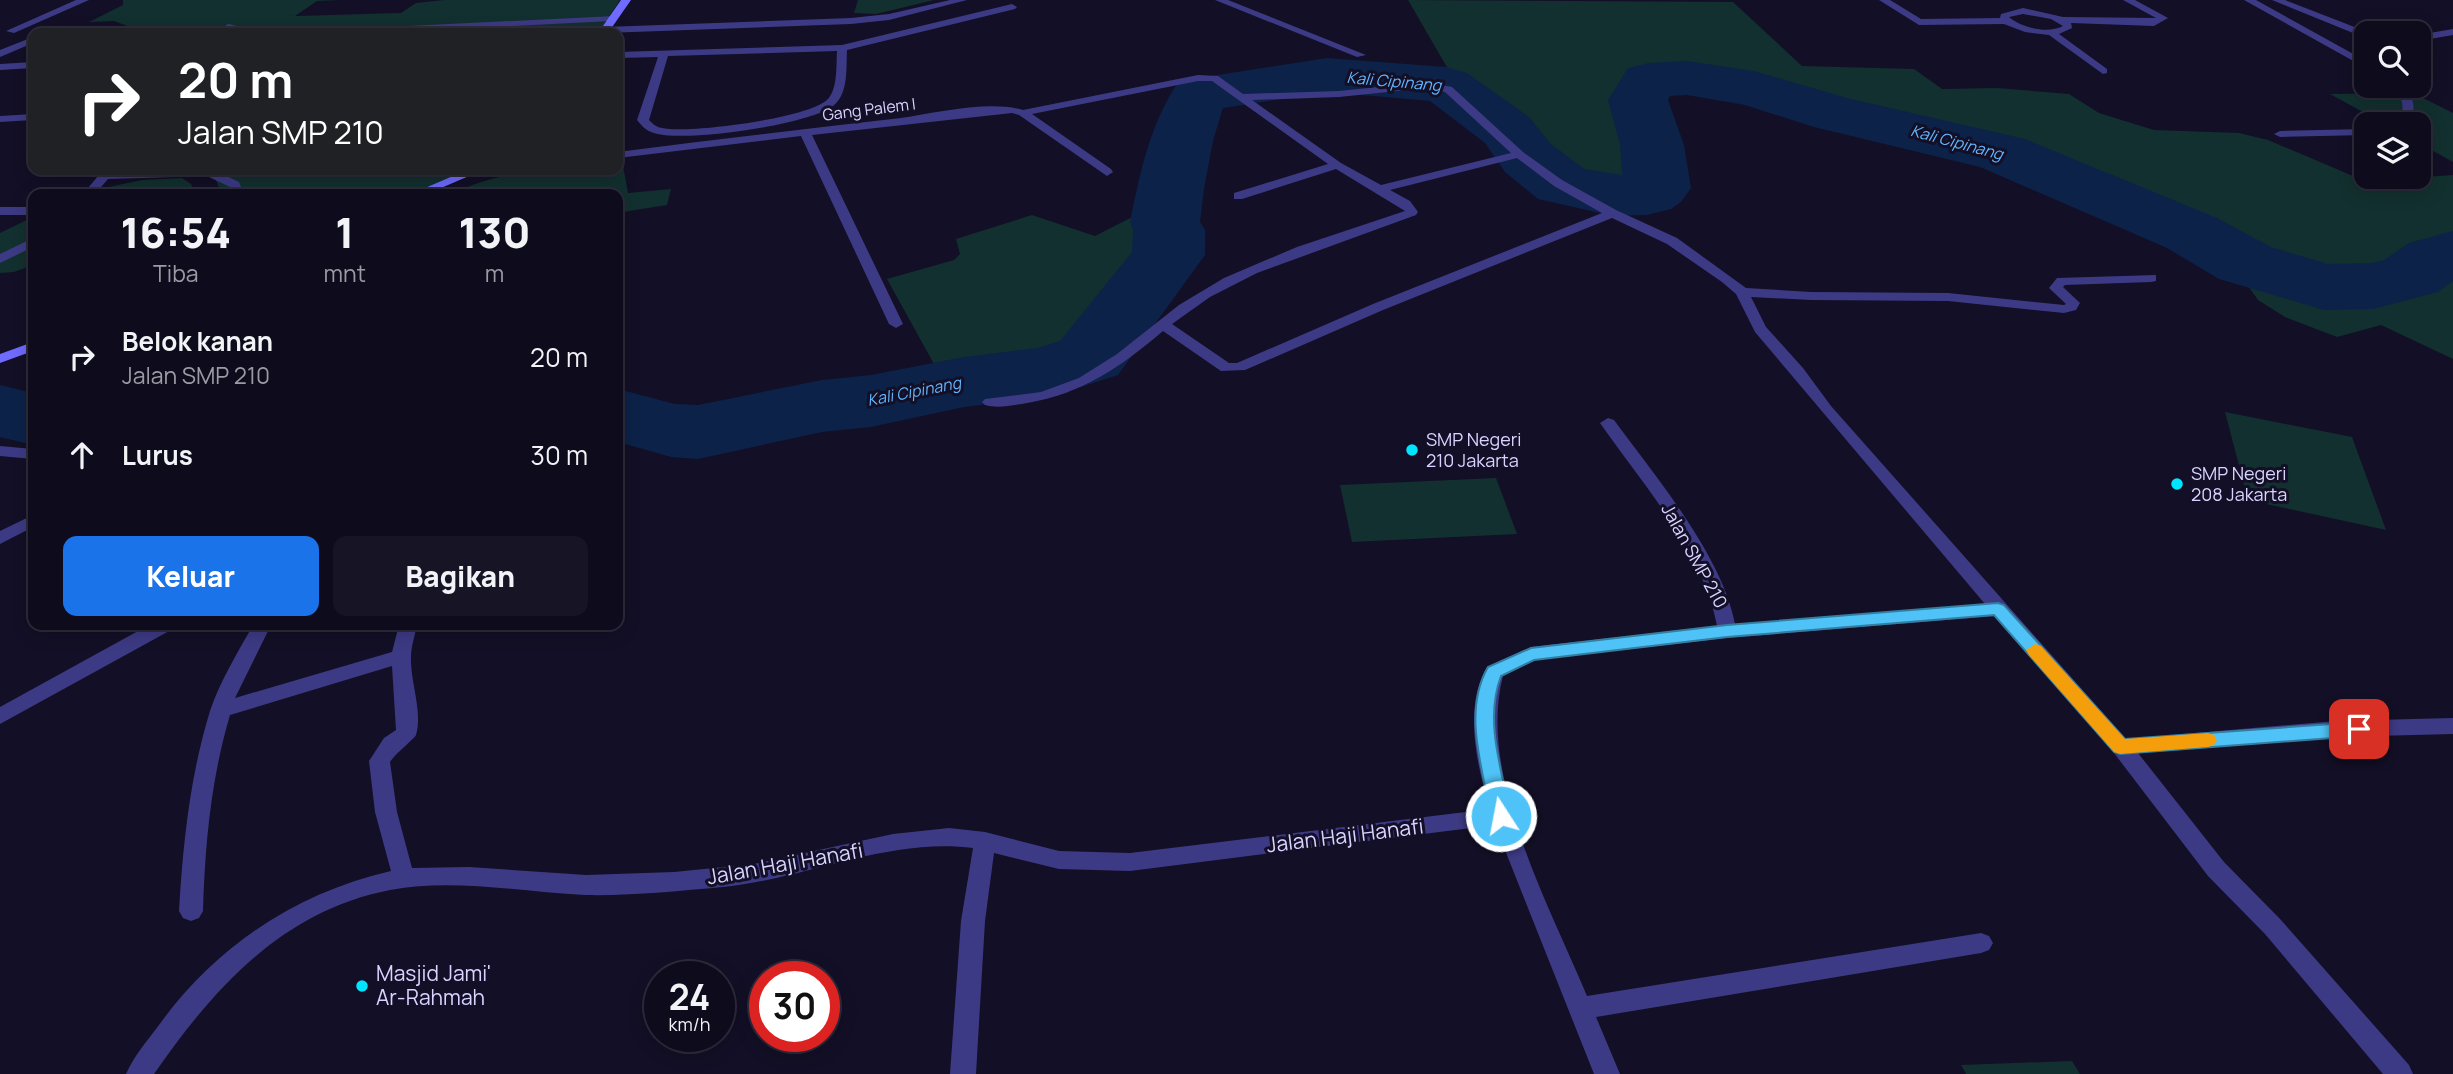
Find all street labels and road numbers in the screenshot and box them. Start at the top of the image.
street label: Gang Palem I [821,92,917,126]
street label: Jalan SMP 210 [1656,499,1733,612]
street label: Jalan Haji Hanafi [1265,811,1425,859]
street label: Jalan Haji Hanafi [705,836,865,891]

